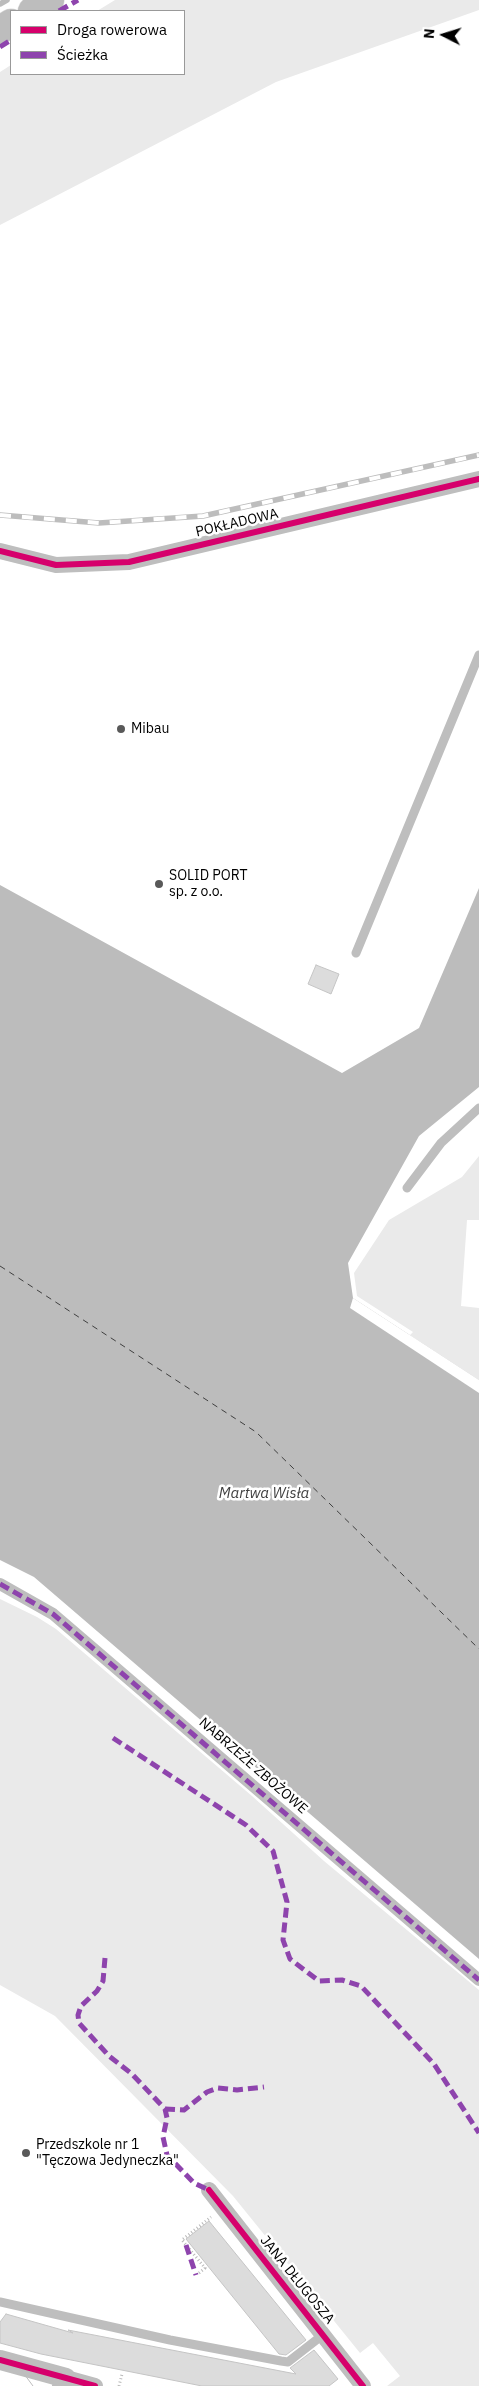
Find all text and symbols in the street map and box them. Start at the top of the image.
legend [10,10,185,75]
north arrow [419,10,469,60]
text: Droga rowerowa [57,20,167,39]
text: N [420,28,438,40]
text: Ścieżka [57,45,108,64]
street label: POKŁADOWA [194,505,280,541]
place label: Mibau [131,721,169,737]
marker: Mibau [115,723,127,735]
place label: SOLID PORT sp. z o.o. [169,868,247,900]
marker: SOLID PORT sp. z o.o. [153,878,165,890]
water label: Martwa Wisła [219,1485,309,1503]
street label: NABRZEŻE ZBOŻOWE [195,1714,311,1818]
place label: Przedszkole nr 1 "Tęczowa Jedyneczka" [36,2137,179,2170]
marker: Przedszkole nr 1 "Tęczowa Jedyneczka" [20,2147,32,2159]
street label: JANA DŁUGOSZA [256,2232,338,2328]

